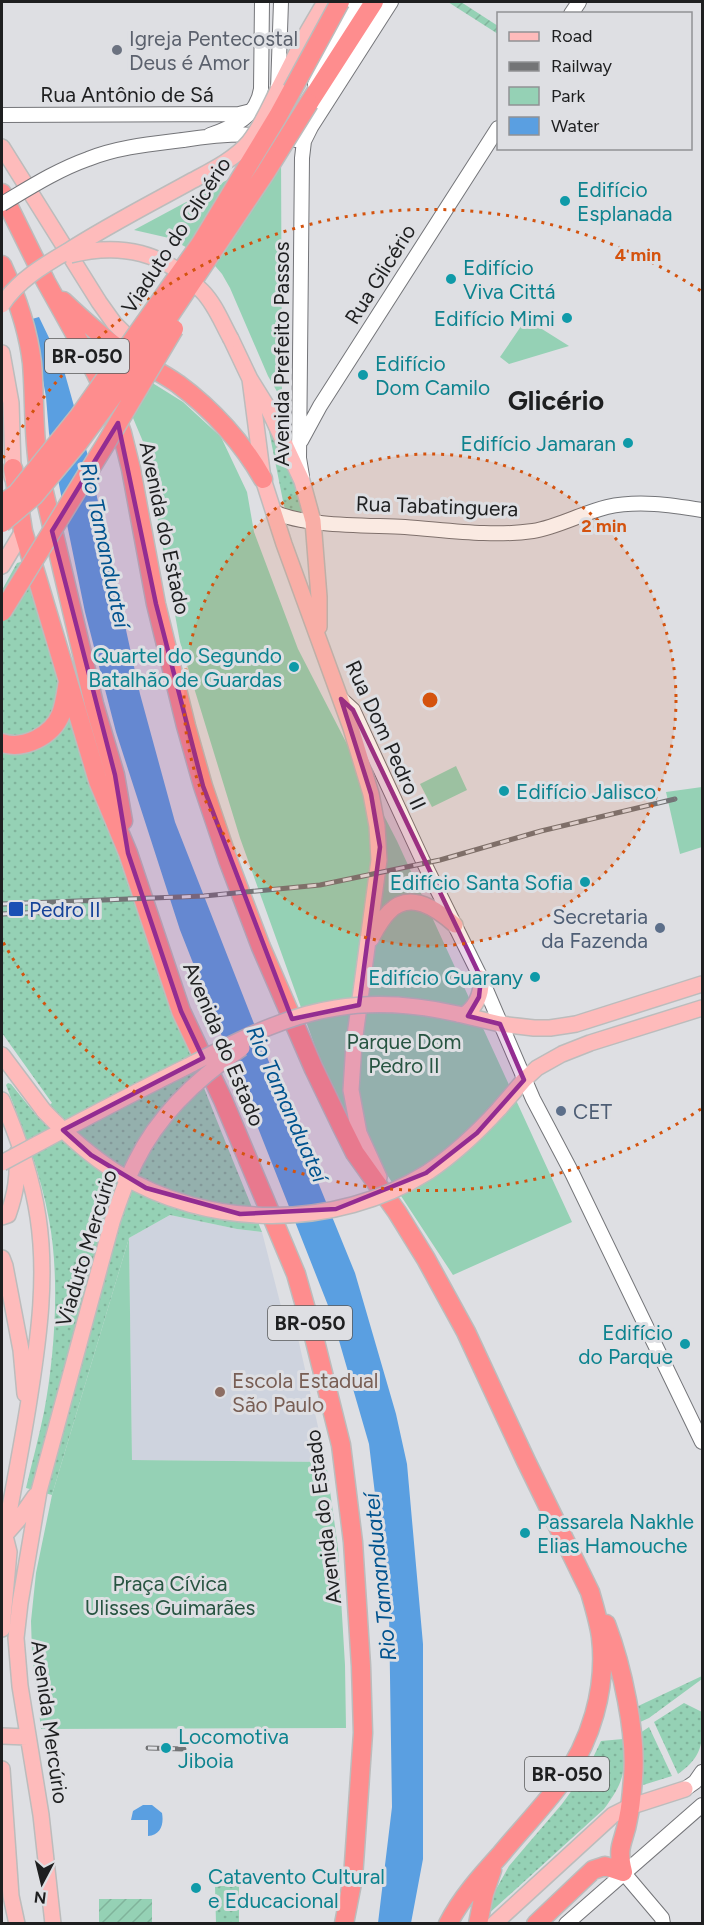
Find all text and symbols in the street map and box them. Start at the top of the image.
legend [497,12,692,150]
text: Road [551,25,592,47]
place label: Igreja Pentecostal Deus é Amor [129,26,298,75]
marker: Igreja Pentecostal Deus é Amor [110,43,124,57]
text: Railway [551,55,613,77]
street label: Rua Antônio de Sá [40,82,214,107]
text: Park [551,85,586,107]
text: Water [551,115,599,137]
street label: Viaduto do Glicério [116,152,236,318]
place label: Edifício Esplanada [577,177,672,226]
marker: Edifício Esplanada [558,194,572,208]
street label: Rua Glicério [339,219,421,329]
street label: Avenida Prefeito Passos [269,241,294,467]
text: 4 min [615,244,661,266]
place label: Edifício Viva Cittá [463,255,556,304]
marker: Edifício Viva Cittá [444,272,458,286]
place label: Edifício Mimi [434,306,555,331]
marker: Edifício Mimi [560,311,574,325]
road number: BR-050 [45,339,129,373]
place label: Edifício Dom Camilo [375,351,490,400]
marker: Edifício Dom Camilo [356,368,370,382]
district label: Glicério [508,384,604,417]
place label: Edifício Jamaran [461,431,616,456]
marker: Edifício Jamaran [621,436,635,450]
street label: Avenida do Estado [134,439,196,617]
water label: Rio Tamanduateí [74,460,136,633]
street label: Rua Tabatinguera [355,491,519,521]
text: 2 min [581,515,627,537]
place label: Quartel do Segundo Batalhão de Guardas [88,643,282,692]
street label: Rua Dom Pedro II [340,656,432,814]
marker: Quartel do Segundo Batalhão de Guardas [287,660,301,674]
centre of rings [420,690,440,710]
place label: Edifício Jalisco [516,779,656,804]
marker: Edifício Jalisco [497,784,511,798]
place label: Edifício Santa Sofia [390,870,573,895]
marker: Edifício Santa Sofia [578,875,592,889]
place label: Pedro II [29,897,101,922]
marker: Pedro II [7,900,25,918]
place label: Secretaria da Fazenda [541,904,648,953]
marker: Secretaria da Fazenda [653,921,667,935]
street label: Avenida do Estado [178,958,270,1130]
place label: Edifício Guarany [368,965,523,990]
marker: Edifício Guarany [528,970,542,984]
water label: Rio Tamanduateí [240,1022,335,1189]
park label: Parque Dom Pedro II [347,1029,461,1078]
place label: CET [573,1099,613,1124]
marker: CET [554,1104,568,1118]
street label: Viaduto Mercúrio [50,1166,122,1330]
road number: BR-050 [268,1306,352,1340]
place label: Edifício do Parque [578,1320,673,1369]
marker: Edifício do Parque [678,1337,692,1351]
place label: Escola Estadual São Paulo [232,1368,378,1417]
marker: Escola Estadual São Paulo [213,1385,227,1399]
street label: Avenida do Estado [300,1428,346,1606]
water label: Rio Tamanduateí [357,1489,402,1662]
place label: Passarela Nakhle Elias Hamouche [537,1509,694,1558]
marker: Passarela Nakhle Elias Hamouche [518,1526,532,1540]
park label: Praça Cívica Ulisses Guimarães [85,1571,255,1620]
street label: Avenida Mercúrio [26,1639,74,1805]
place label: Locomotiva Jiboia [178,1724,289,1773]
marker: Locomotiva Jiboia [159,1741,173,1755]
road number: BR-050 [525,1757,609,1791]
north arrow [12,1853,72,1913]
place label: Catavento Cultural e Educacional [208,1864,385,1913]
marker: Catavento Cultural e Educacional [189,1881,203,1895]
text: N [33,1887,48,1908]

